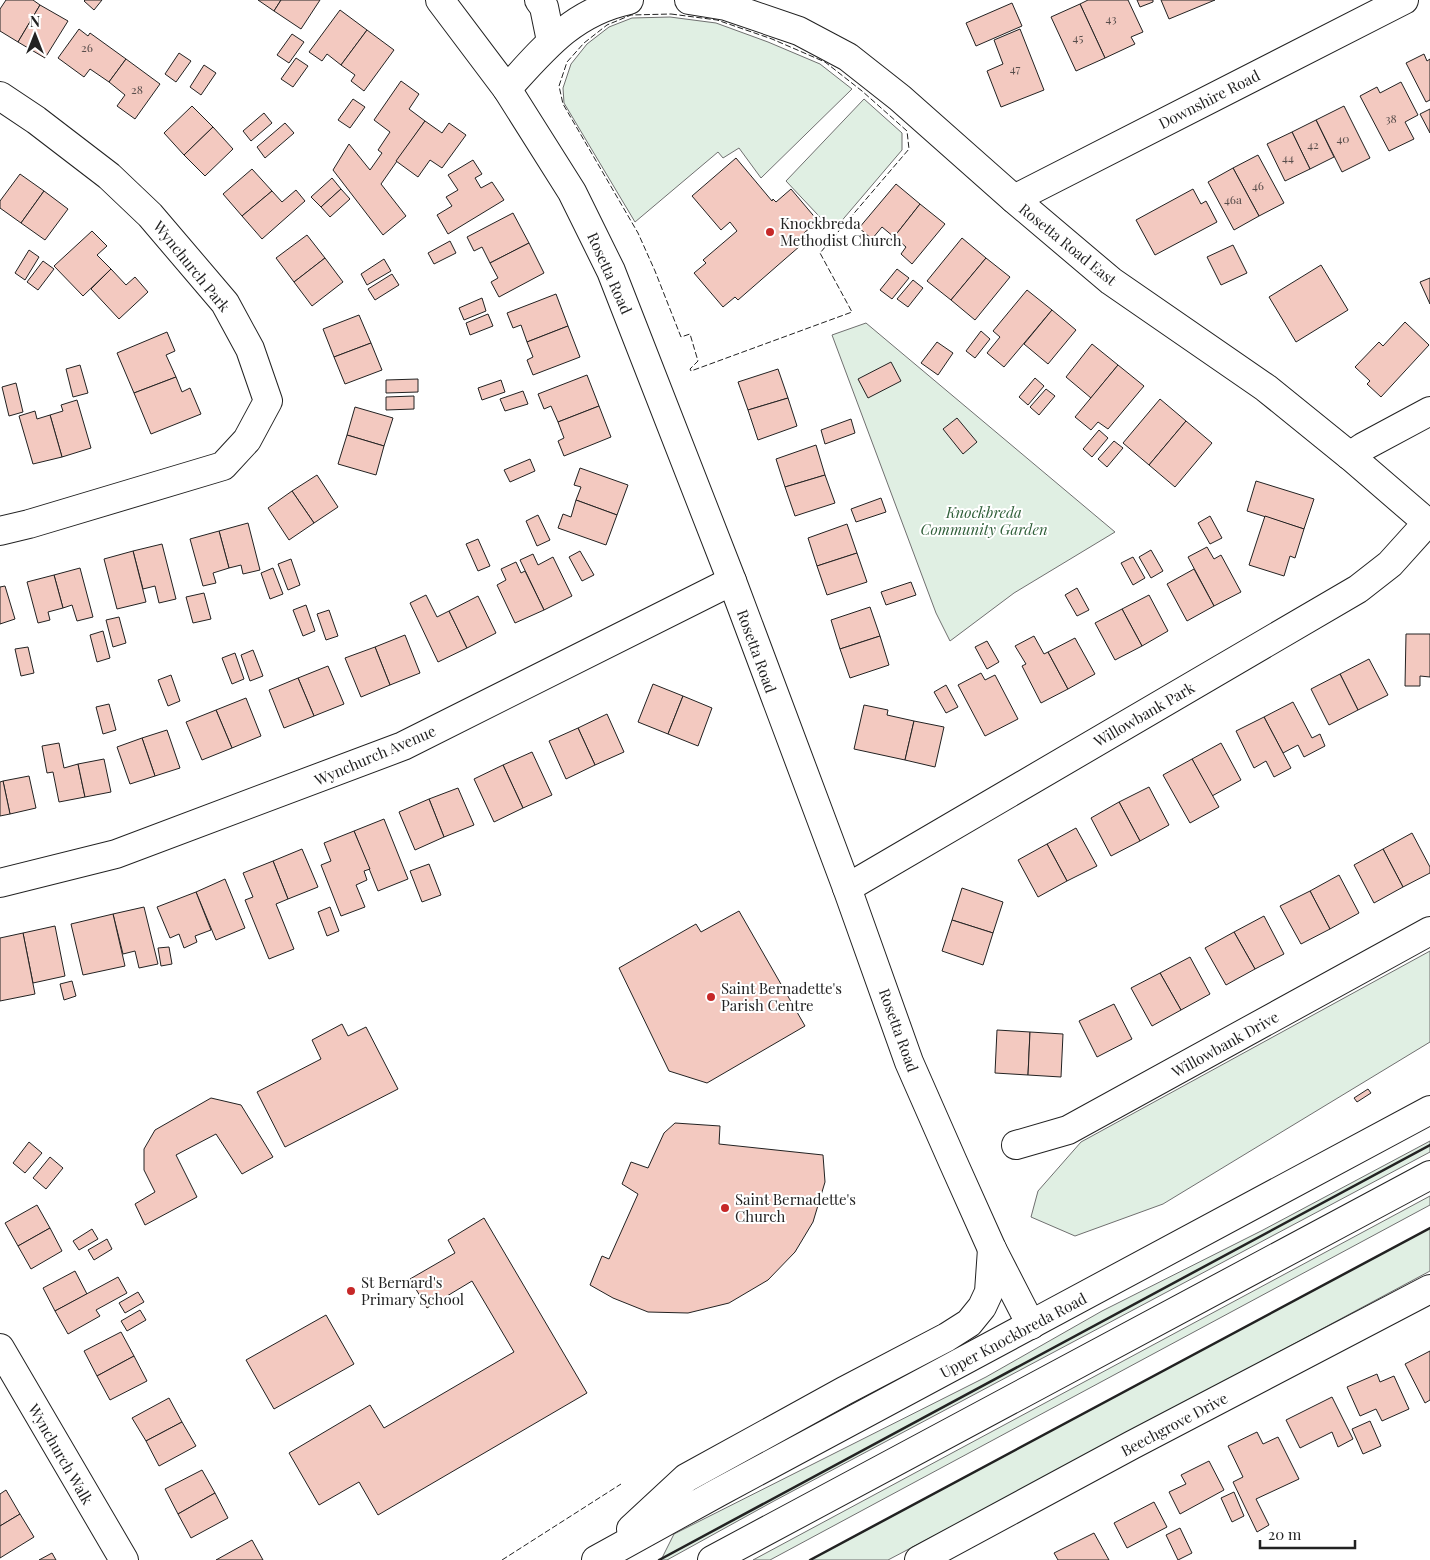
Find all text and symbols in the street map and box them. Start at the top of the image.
north arrow [10,10,60,60]
house number: 43 [1105,10,1117,26]
text: N [30,12,40,31]
house number: 45 [1073,29,1083,45]
house number: 26 [81,39,93,55]
house number: 47 [1010,60,1020,76]
street label: Downshire Road [1155,65,1263,133]
house number: 28 [131,81,143,97]
house number: 38 [1385,110,1397,126]
house number: 40 [1336,130,1350,146]
house number: 42 [1307,136,1319,152]
house number: 44 [1282,149,1294,165]
house number: 46 [1252,177,1264,193]
house number: 46a [1224,191,1242,207]
street label: Rosetta Road East [1015,199,1121,290]
place label: Knockbreda Methodist Church [780,213,902,250]
street label: Wynchurch Park [148,216,235,316]
marker: Knockbreda Methodist Church [764,226,776,238]
street label: Rosetta Road [583,229,637,317]
park label: Knockbreda Community Garden [920,502,1048,539]
street label: Rosetta Road [733,607,781,696]
street label: Willowbank Park [1089,677,1199,751]
street label: Wynchurch Avenue [310,720,439,790]
place label: Saint Bernadette's Parish Centre [721,978,842,1015]
street label: Rosetta Road [875,986,923,1075]
marker: Saint Bernadette's Parish Centre [705,991,717,1003]
street label: Willowbank Drive [1167,1006,1282,1082]
place label: Saint Bernadette's Church [735,1189,856,1226]
marker: Saint Bernadette's Church [719,1202,731,1214]
place label: St Bernard's Primary School [361,1272,464,1309]
marker: St Bernard's Primary School [345,1285,357,1297]
street label: Upper Knockbreda Road [936,1288,1090,1382]
street label: Beechgrove Drive [1117,1387,1231,1461]
street label: Wynchurch Walk [24,1399,98,1509]
scale bar [1260,1518,1355,1550]
text: 20 m [1268,1524,1302,1544]

